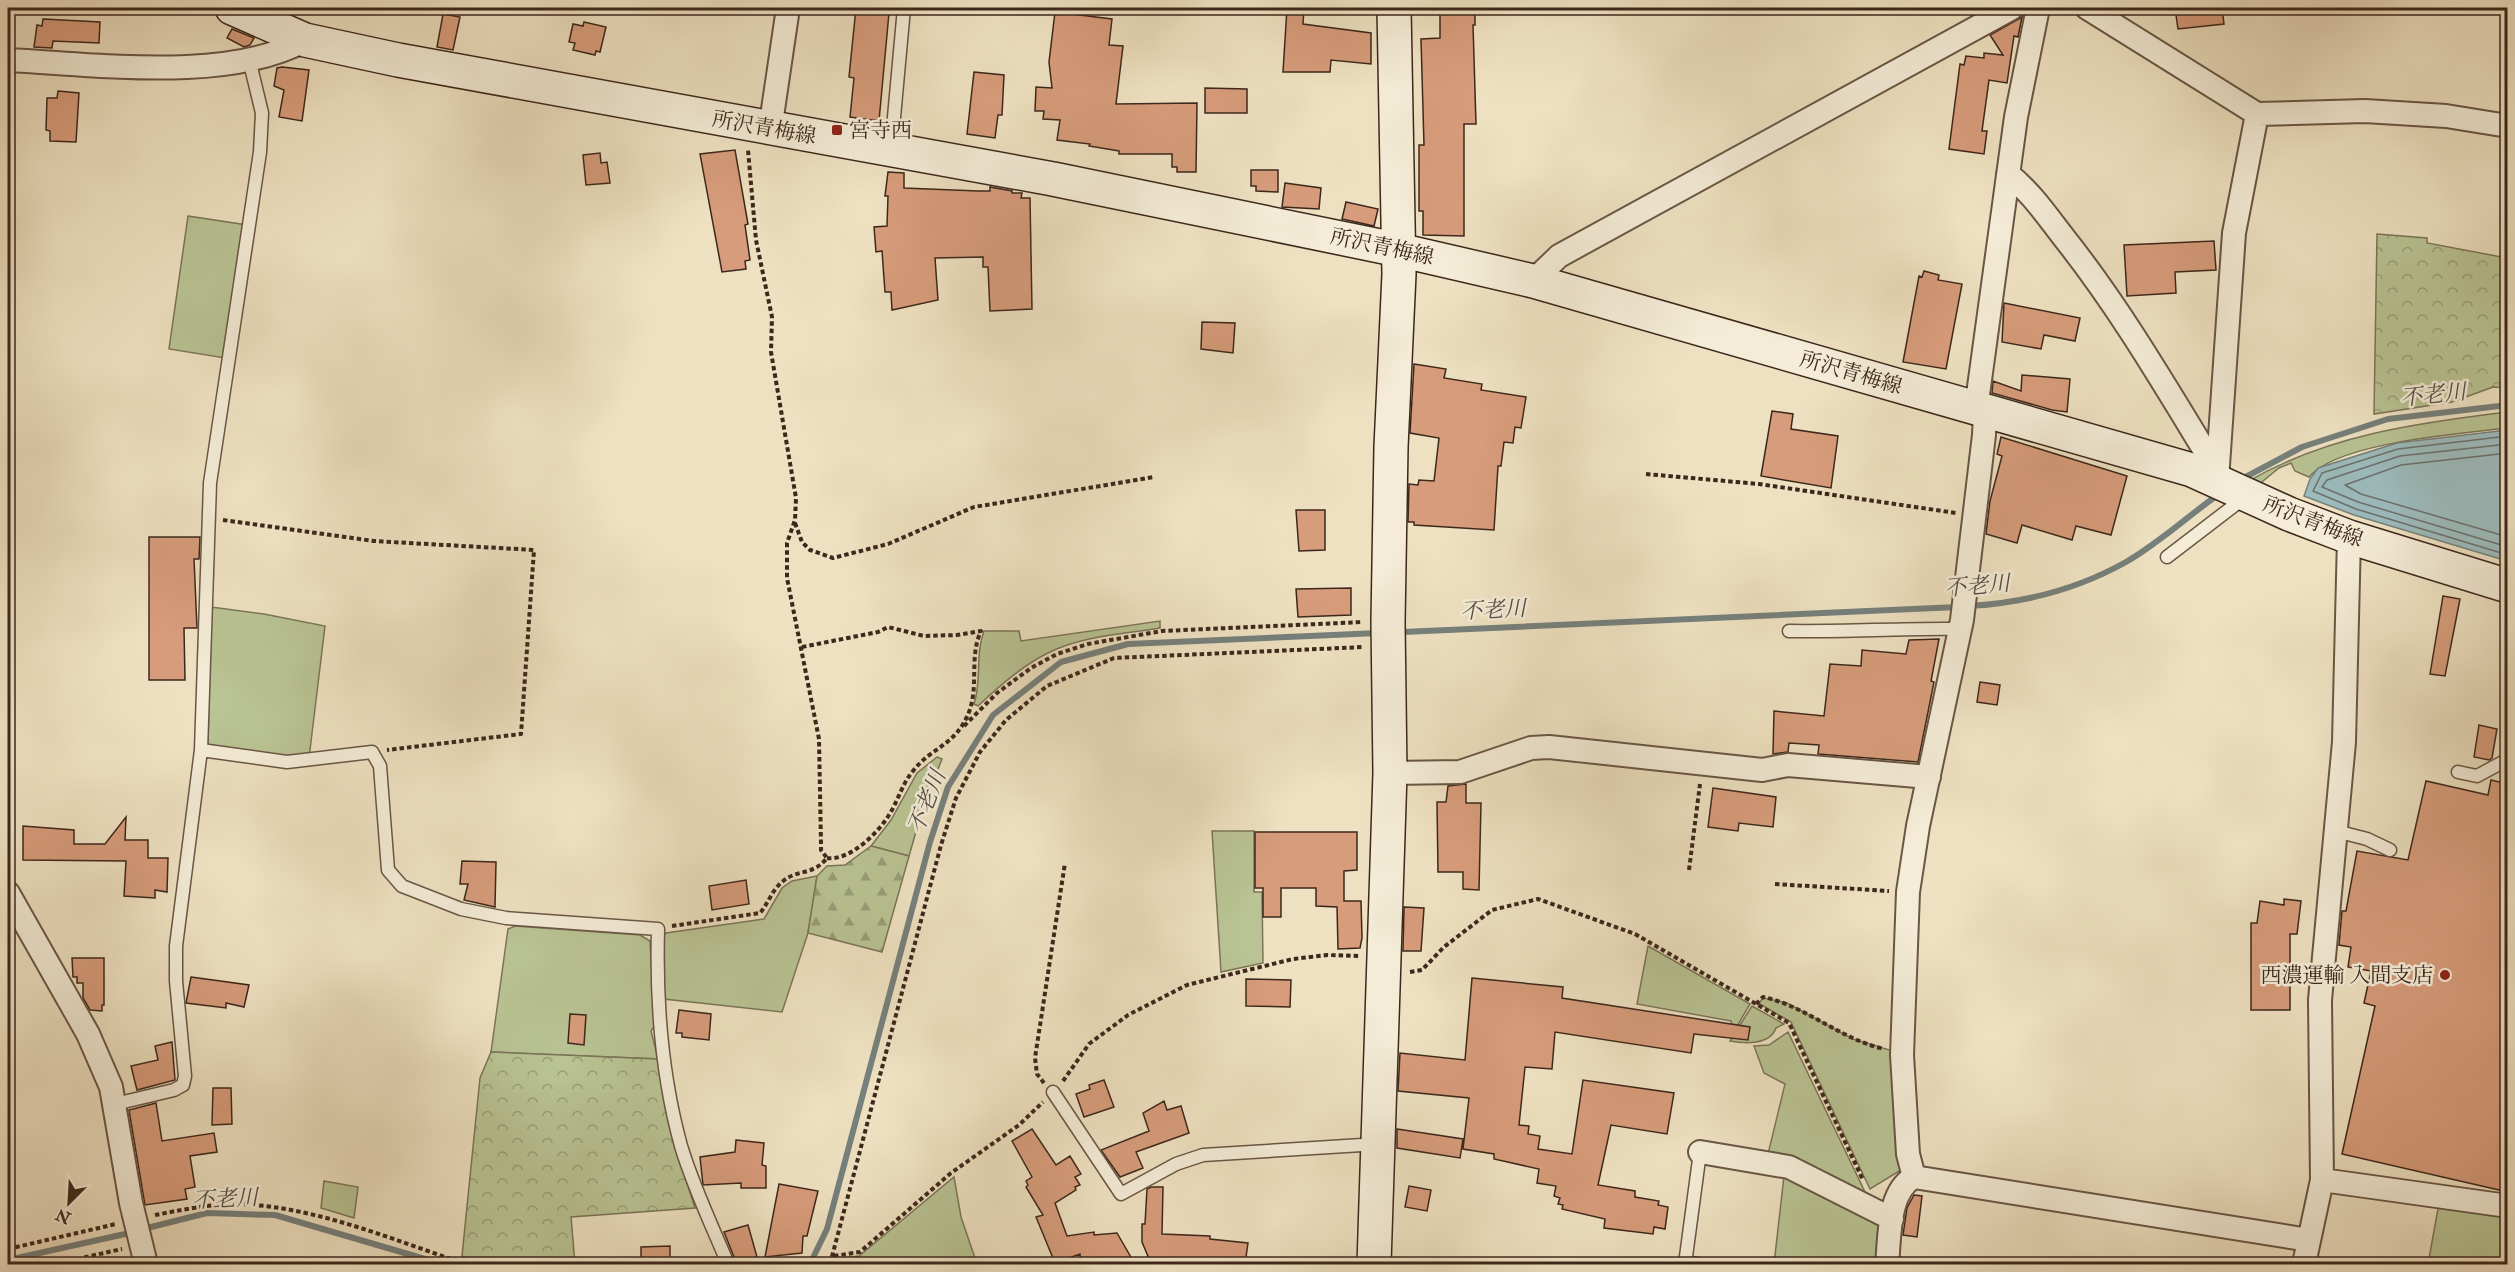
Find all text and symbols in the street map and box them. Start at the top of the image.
street label: 所沢青梅線 [710,106,818,150]
place label: 宮寺西 [849,117,912,144]
marker: 宮寺西 [830,123,844,137]
street label: 所沢青梅線 [1328,223,1436,271]
street label: 所沢青梅線 [1797,346,1905,400]
water label: 不老川 [2399,377,2469,412]
street label: 所沢青梅線 [2259,491,2367,553]
water label: 不老川 [1943,569,2013,603]
water label: 不老川 [1459,594,1529,626]
water label: 不老川 [902,764,953,838]
place label: 西濃運輸 入間支店 [2261,962,2433,989]
marker: 西濃運輸 入間支店 [2438,968,2452,982]
north arrow [39,1173,99,1233]
water label: 不老川 [191,1183,261,1215]
text: N [52,1203,75,1228]

